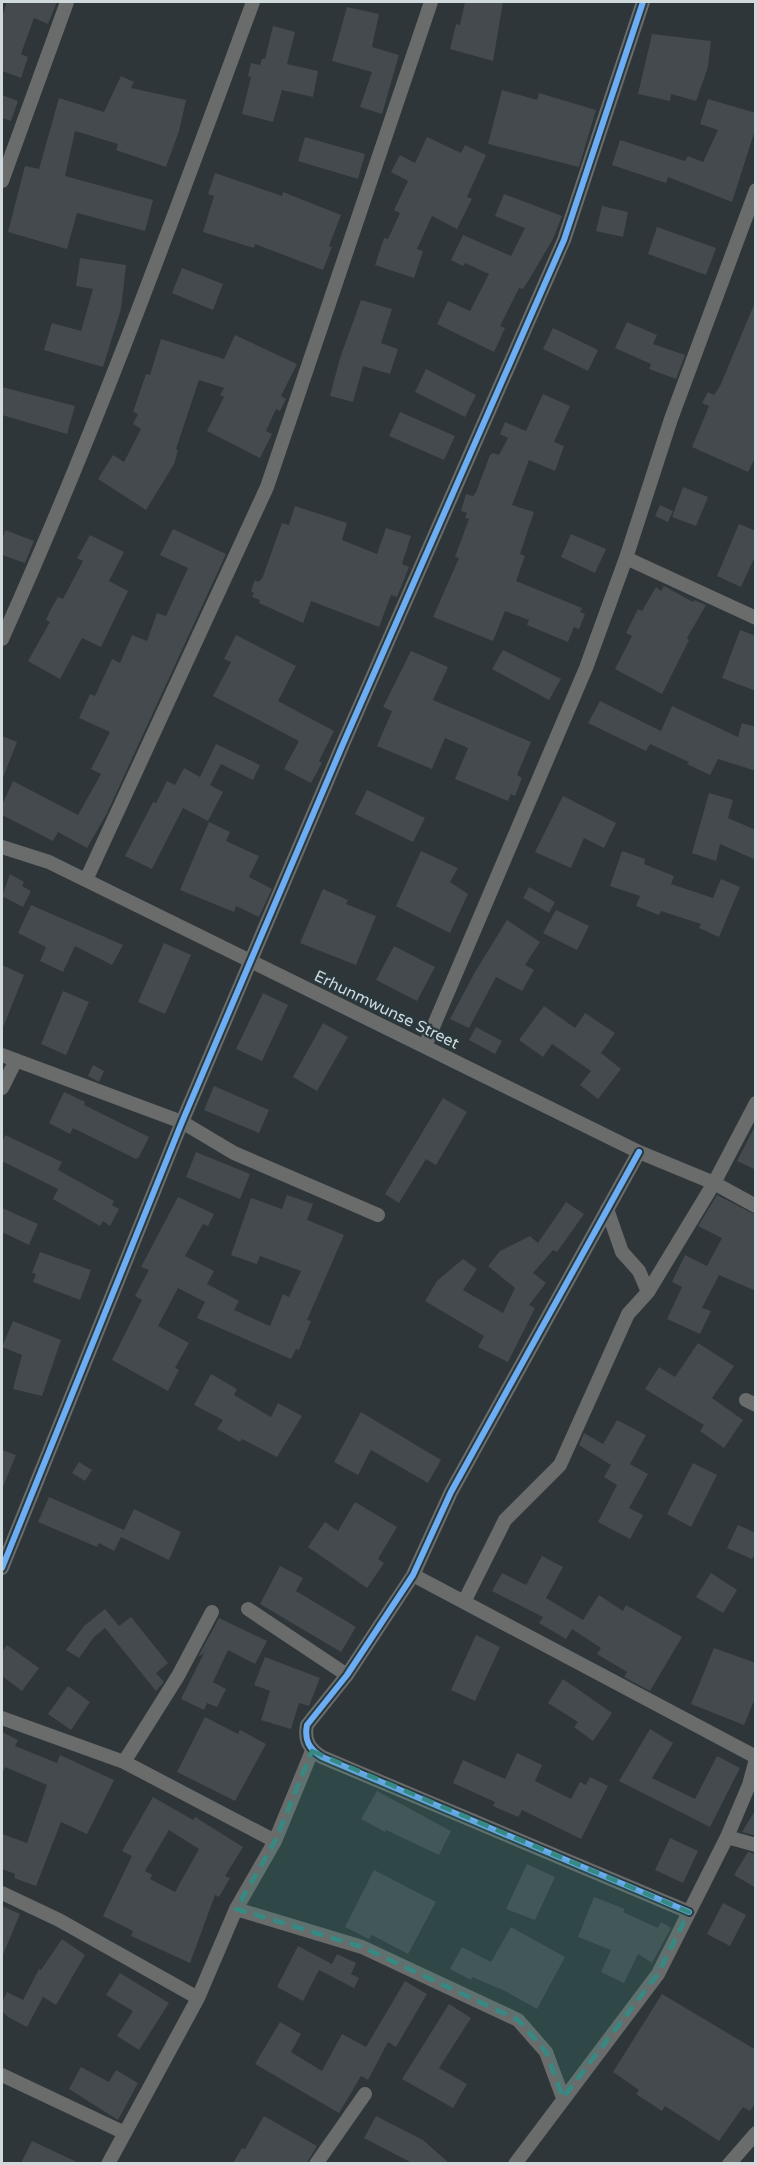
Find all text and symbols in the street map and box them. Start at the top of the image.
street label: Erhunmwunse Street [311,966,462,1054]

